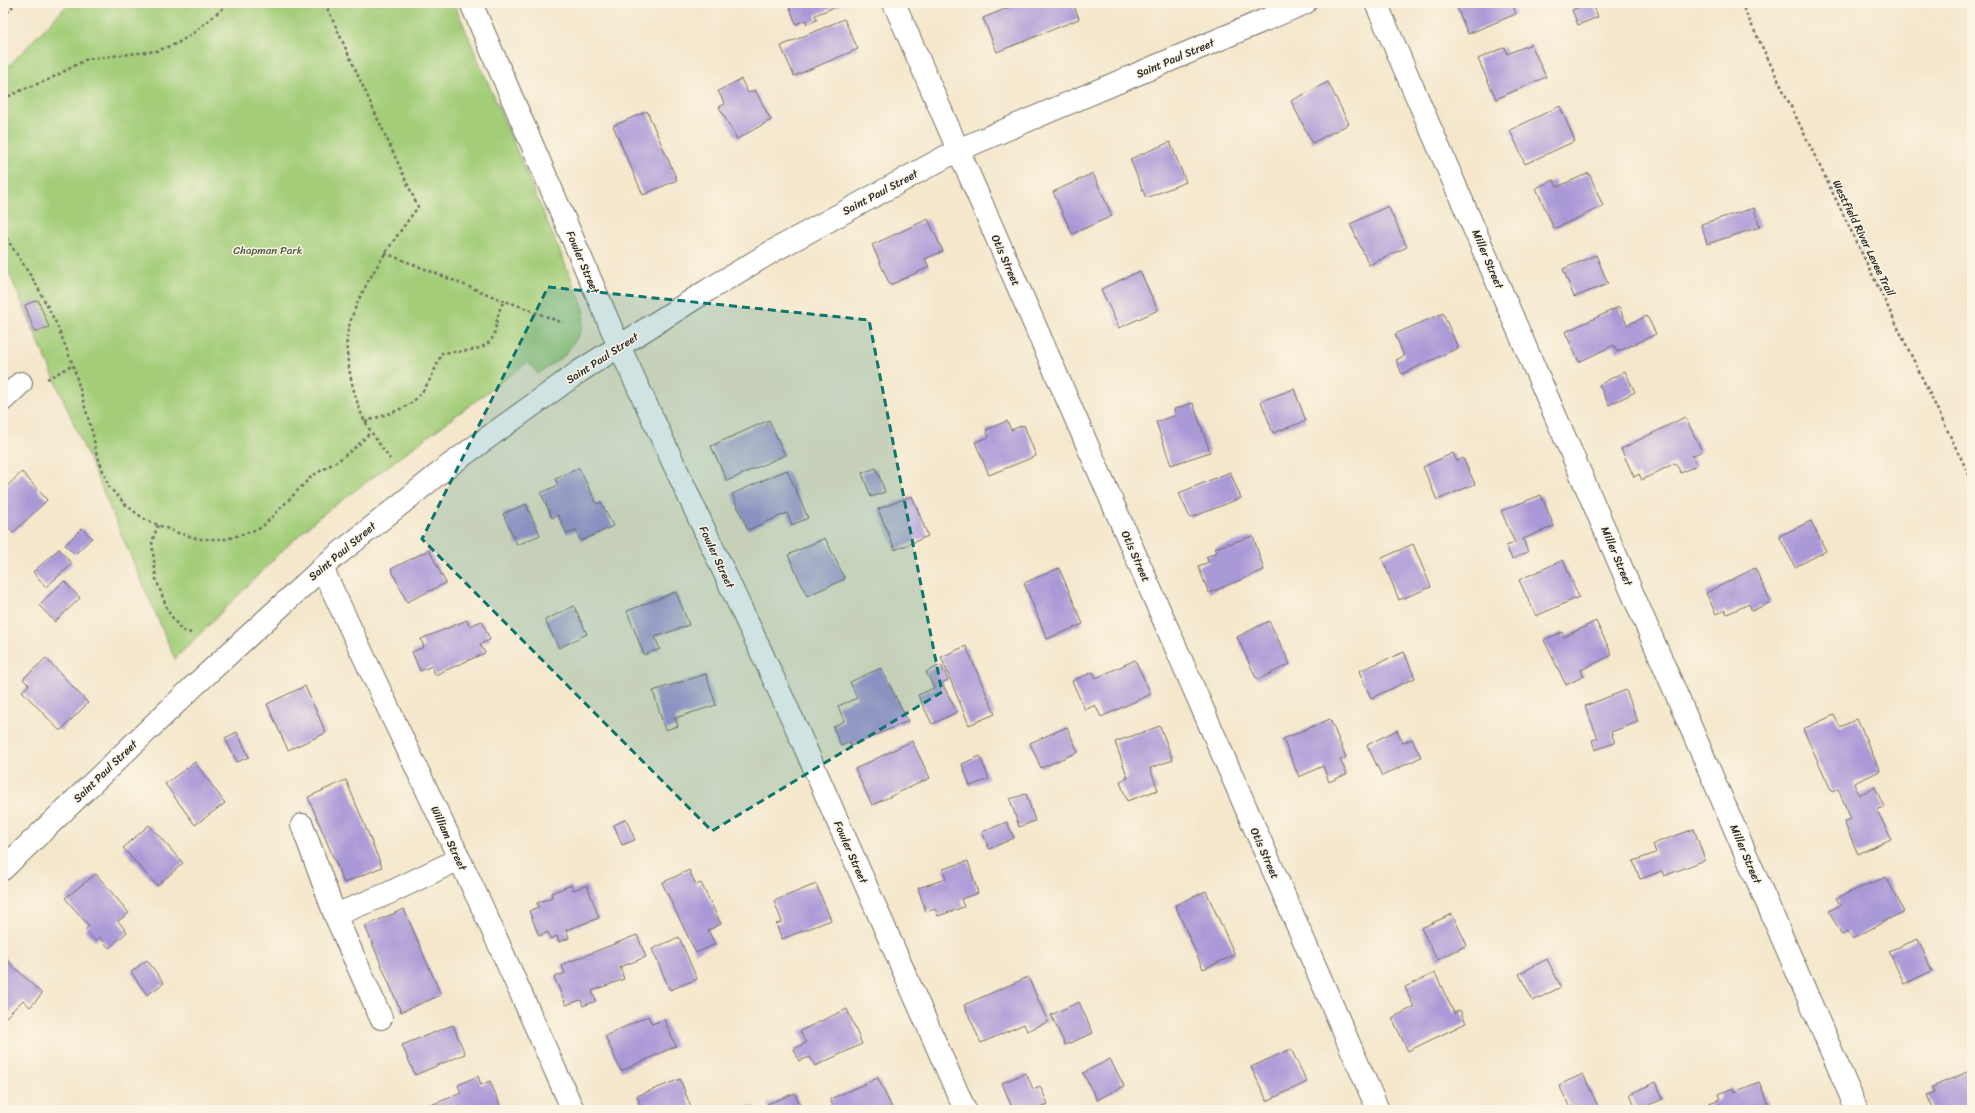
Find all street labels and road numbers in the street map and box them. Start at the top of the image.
street label: Saint Paul Street [1133,33,1218,84]
street label: Saint Paul Street [839,164,922,220]
street label: Westfield River Levee Trail [1827,177,1900,301]
street label: Miller Street [1467,227,1509,292]
street label: Fowler Street [561,228,605,297]
street label: Otis Street [986,231,1025,289]
street label: Saint Paul Street [562,327,643,389]
street label: Saint Paul Street [304,517,381,586]
street label: Fowler Street [694,523,740,592]
street label: Miller Street [1596,524,1638,589]
street label: Otis Street [1116,527,1155,585]
street label: Saint Paul Street [69,735,142,807]
street label: William Street [425,803,472,874]
street label: Fowler Street [828,818,873,887]
street label: Miller Street [1725,822,1767,887]
street label: Otis Street [1245,824,1284,882]

